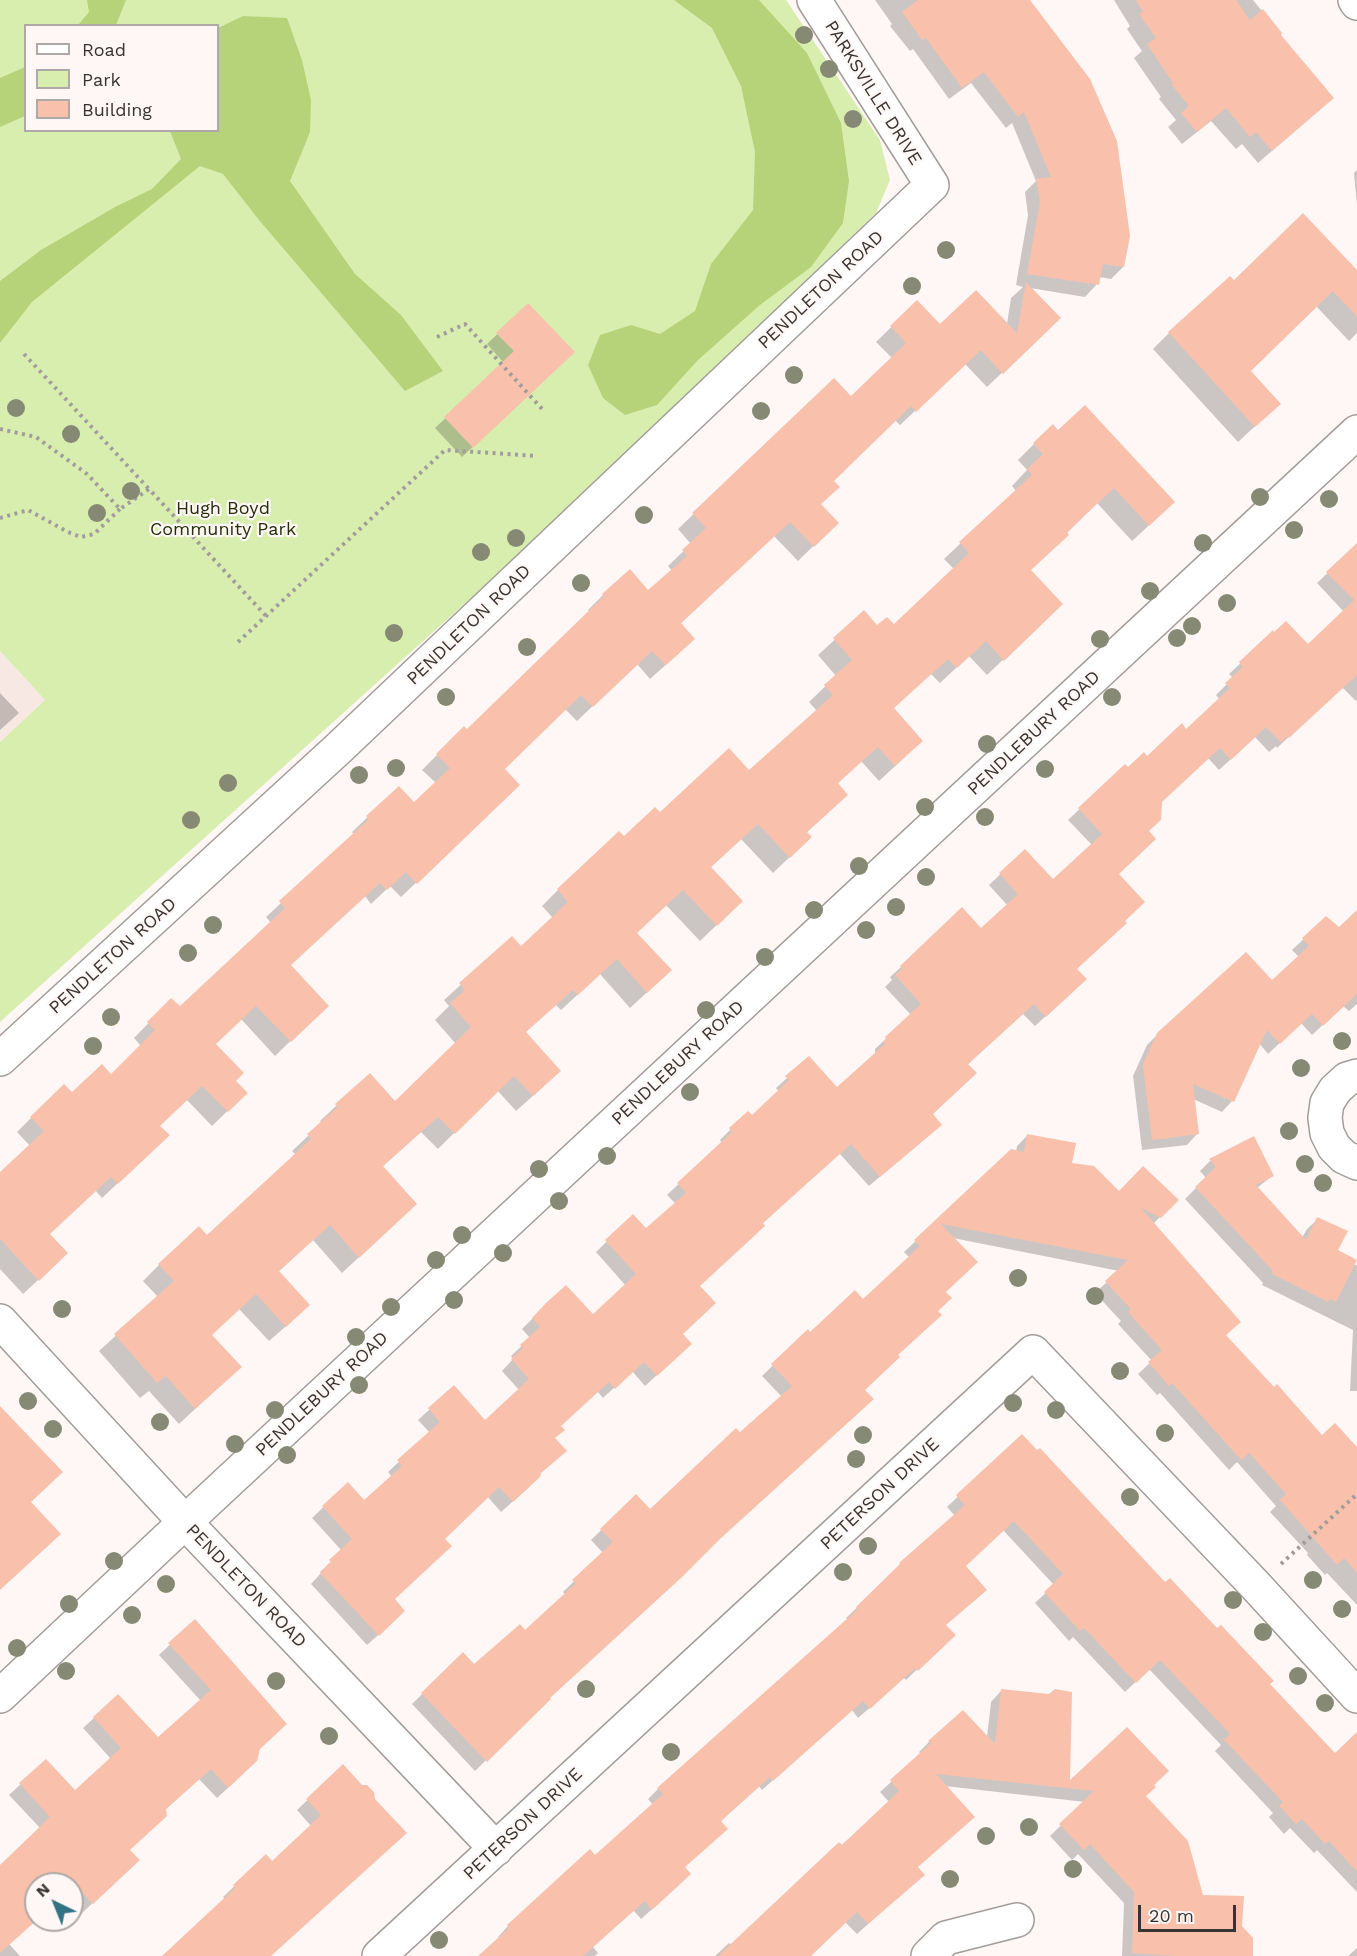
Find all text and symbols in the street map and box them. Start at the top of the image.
street label: PARKSVILLE DRIVE [820,17,926,169]
legend [24,24,219,132]
text: Road [82,39,126,60]
text: Park [82,69,121,90]
text: Building [82,99,152,120]
street label: PENDLETON ROAD [754,226,888,354]
park label: Hugh Boyd Community Park [150,498,296,540]
street label: PENDLETON ROAD [403,560,535,690]
street label: PENDLEBURY ROAD [963,666,1105,800]
street label: PENDLETON ROAD [45,893,181,1019]
street label: PENDLEBURY ROAD [607,996,749,1130]
street label: PENDLEBURY ROAD [251,1327,393,1461]
street label: PETERSON DRIVE [816,1433,944,1555]
street label: PENDLETON ROAD [181,1520,311,1652]
street label: PETERSON DRIVE [459,1763,587,1885]
north arrow [24,1872,84,1932]
text: N [32,1879,54,1901]
scale bar [1141,1893,1238,1931]
text: 20 m [1149,1905,1194,1926]

